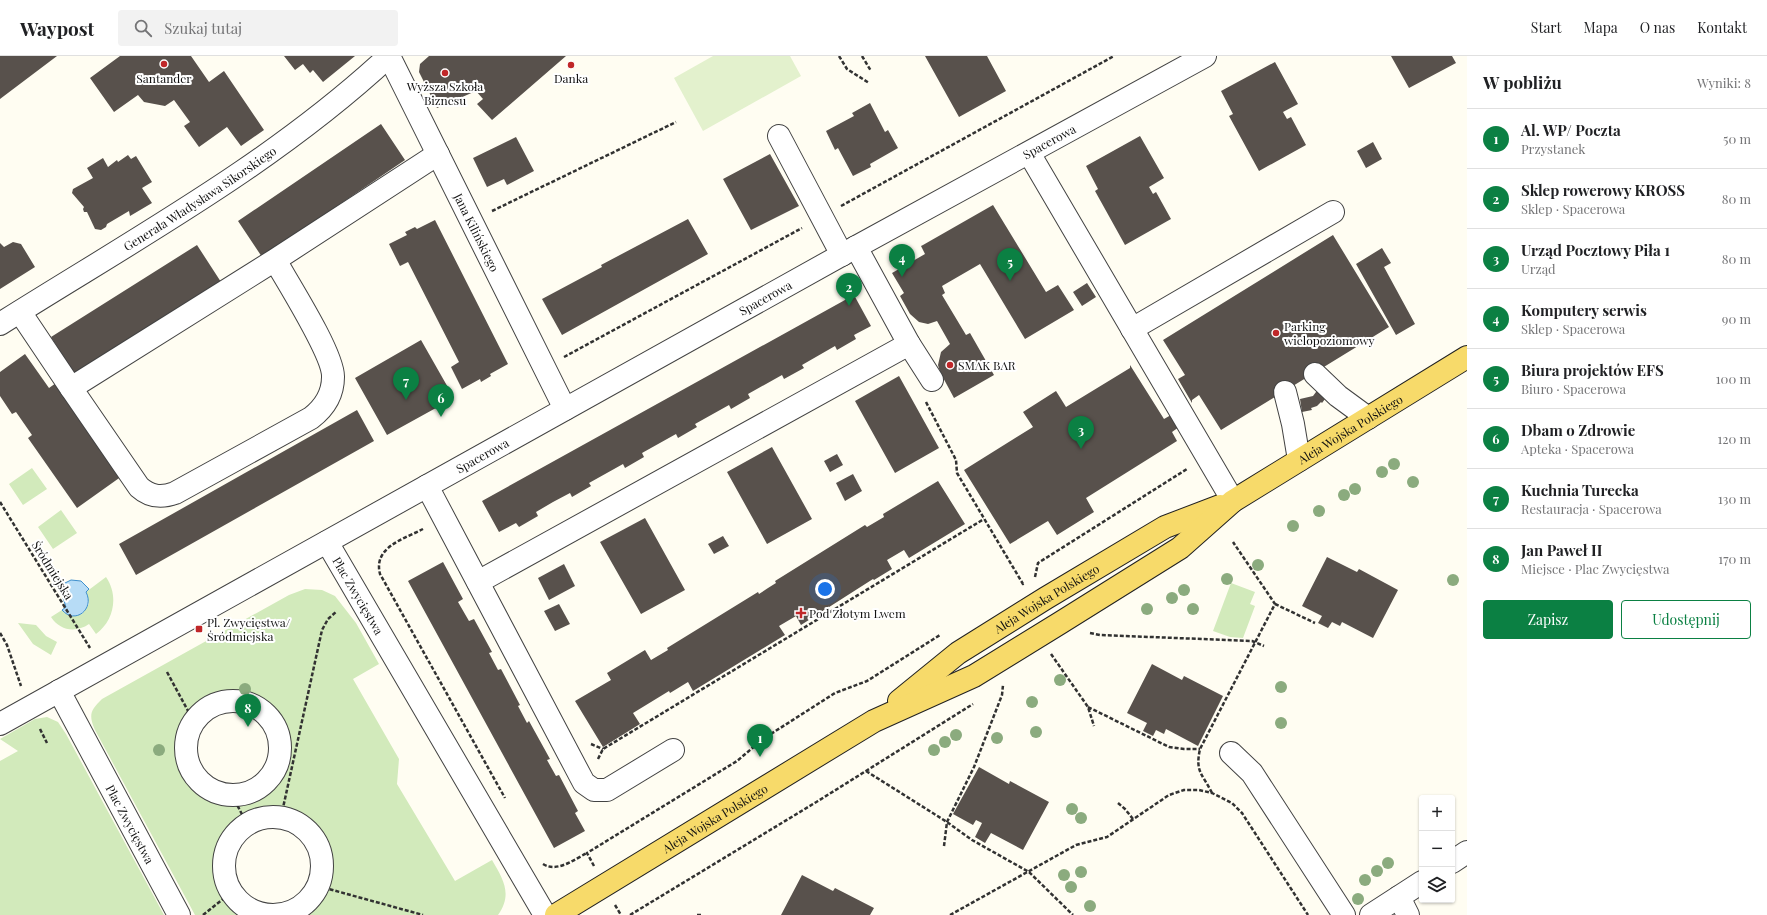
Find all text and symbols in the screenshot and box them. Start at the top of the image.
search box [118,10,398,46]
text: Waypost [20,15,94,41]
icon: search [132,17,154,39]
text: Szukaj tutaj [164,18,242,38]
text: Start [1531,18,1562,37]
text: Mapa [1584,18,1618,37]
text: O nas [1640,18,1675,37]
text: Kontakt [1697,18,1747,37]
marker: Santander [159,59,169,69]
marker: Danka [566,60,576,70]
marker: Wyższa Szkoła Biznesu [440,68,450,78]
place label: Santander [136,70,192,86]
place label: Danka [554,70,588,86]
text: W pobliżu [1483,71,1562,93]
text: Wyniki: 8 [1697,74,1751,91]
place label: Wyższa Szkoła Biznesu [406,78,483,108]
street label: Spacerowa [1020,120,1078,162]
text: Al. WP/ Poczta [1521,120,1621,140]
text: 1 [1494,130,1498,147]
text: 50 m [1723,130,1751,147]
text: Przystanek [1521,140,1585,157]
street label: Generała Władysława Sikorskiego [120,142,280,254]
text: Sklep rowerowy KROSS [1521,180,1685,200]
street label: Jana Kilińskiego [450,190,503,275]
text: 2 [1493,190,1499,207]
text: 80 m [1722,190,1751,207]
text: Sklep · Spacerowa [1521,200,1625,217]
text: Urząd Pocztowy Piła 1 [1521,240,1670,260]
pin: 4 [889,244,915,277]
pin: 5 [997,248,1023,281]
text: 3 [1493,250,1499,267]
text: 80 m [1722,250,1751,267]
text: Urząd [1521,260,1556,277]
pin: 2 [836,273,862,306]
street label: Spacerowa [736,276,795,319]
text: Komputery serwis [1521,300,1647,320]
text: 4 [1493,310,1499,327]
text: 90 m [1722,310,1751,327]
place label: Parking wielopoziomowy [1284,318,1375,348]
text: Sklep · Spacerowa [1521,320,1625,337]
marker: Parking wielopoziomowy [1271,328,1281,338]
place label: SMAK BAR [958,357,1016,373]
marker: SMAK BAR [945,360,955,370]
text: Biura projektów EFS [1521,360,1664,380]
pin: 7 [393,367,419,400]
text: 5 [1493,370,1499,387]
text: 100 m [1716,370,1751,387]
text: Biuro · Spacerowa [1521,380,1626,397]
pin: 6 [428,384,454,417]
street label: Aleja Wojska Polskiego [1294,390,1406,468]
pin: 3 [1068,416,1094,449]
text: Dbam o Zdrowie [1521,420,1635,440]
text: 6 [1492,430,1500,447]
text: 120 m [1717,430,1751,447]
street label: Spacerowa [453,434,511,476]
text: Apteka · Spacerowa [1521,440,1634,457]
text: Kuchnia Turecka [1521,480,1639,500]
text: 7 [1493,490,1499,507]
text: 130 m [1718,490,1751,507]
text: Restauracja · Spacerowa [1521,500,1662,517]
street label: Śródmiejska [29,538,77,602]
text: Jan Paweł II [1521,540,1602,560]
text: 8 [1492,550,1500,567]
text: 170 m [1718,550,1751,567]
street label: Plac Zwycięstwa [329,554,387,637]
street label: Aleja Wojska Polskiego [990,560,1102,637]
text: Miejsce · Plac Zwycięstwa [1521,560,1670,577]
your location [815,579,835,599]
button: Zapisz [1483,600,1613,639]
button: Udostępnij [1621,600,1751,639]
place label: Pod Złotym Lwem [809,605,906,621]
marker: Pod Złotym Lwem [796,608,806,618]
place label: Pl. Zwycięstwa/ Śródmiejska [207,614,291,644]
marker: Pl. Zwycięstwa/ Śródmiejska [194,624,204,634]
pin: 8 [235,694,261,727]
pin: 1 [747,724,773,757]
street label: Aleja Wojska Polskiego [658,780,771,857]
street label: Plac Zwycięstwa [103,782,158,866]
map controls [1419,795,1455,903]
button: + [1419,795,1455,831]
button: − [1419,831,1455,867]
button: layers [1419,867,1455,903]

